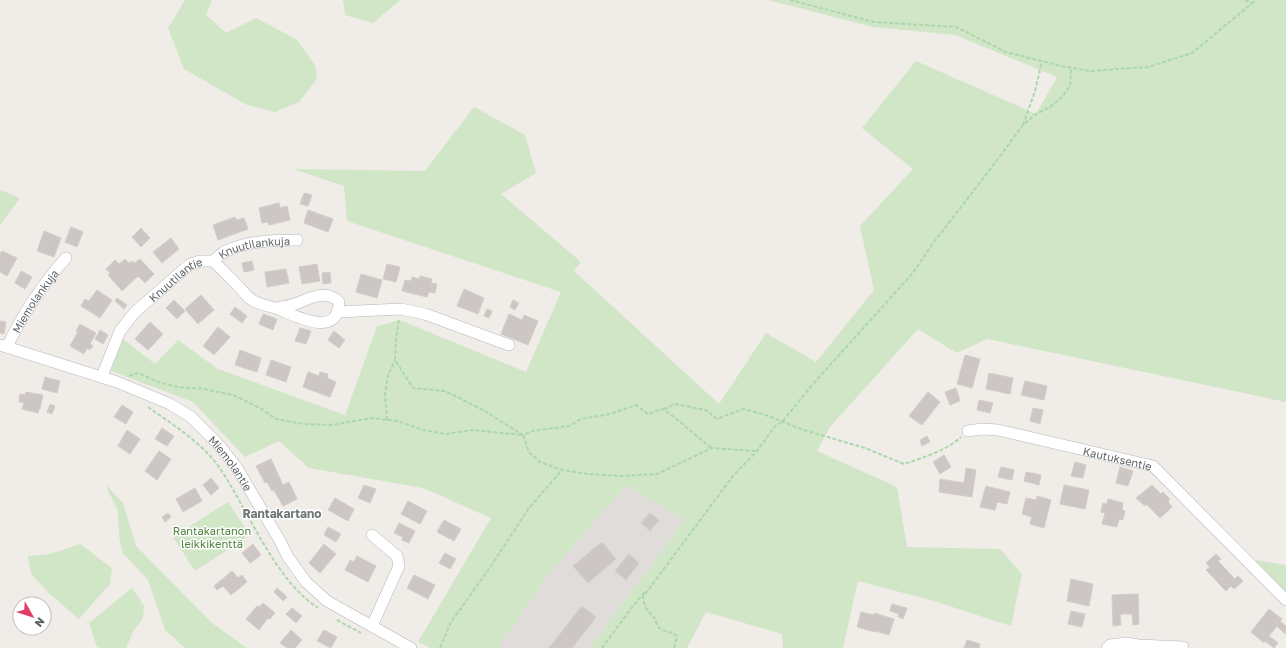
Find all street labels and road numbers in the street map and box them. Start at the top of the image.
street label: Knuutilankuja [215,234,290,261]
street label: Knuutilantie [146,254,204,304]
street label: Miemolankuja [9,266,60,335]
street label: Miemolantie [207,433,255,493]
street label: Kautuksentie [1082,444,1153,472]

